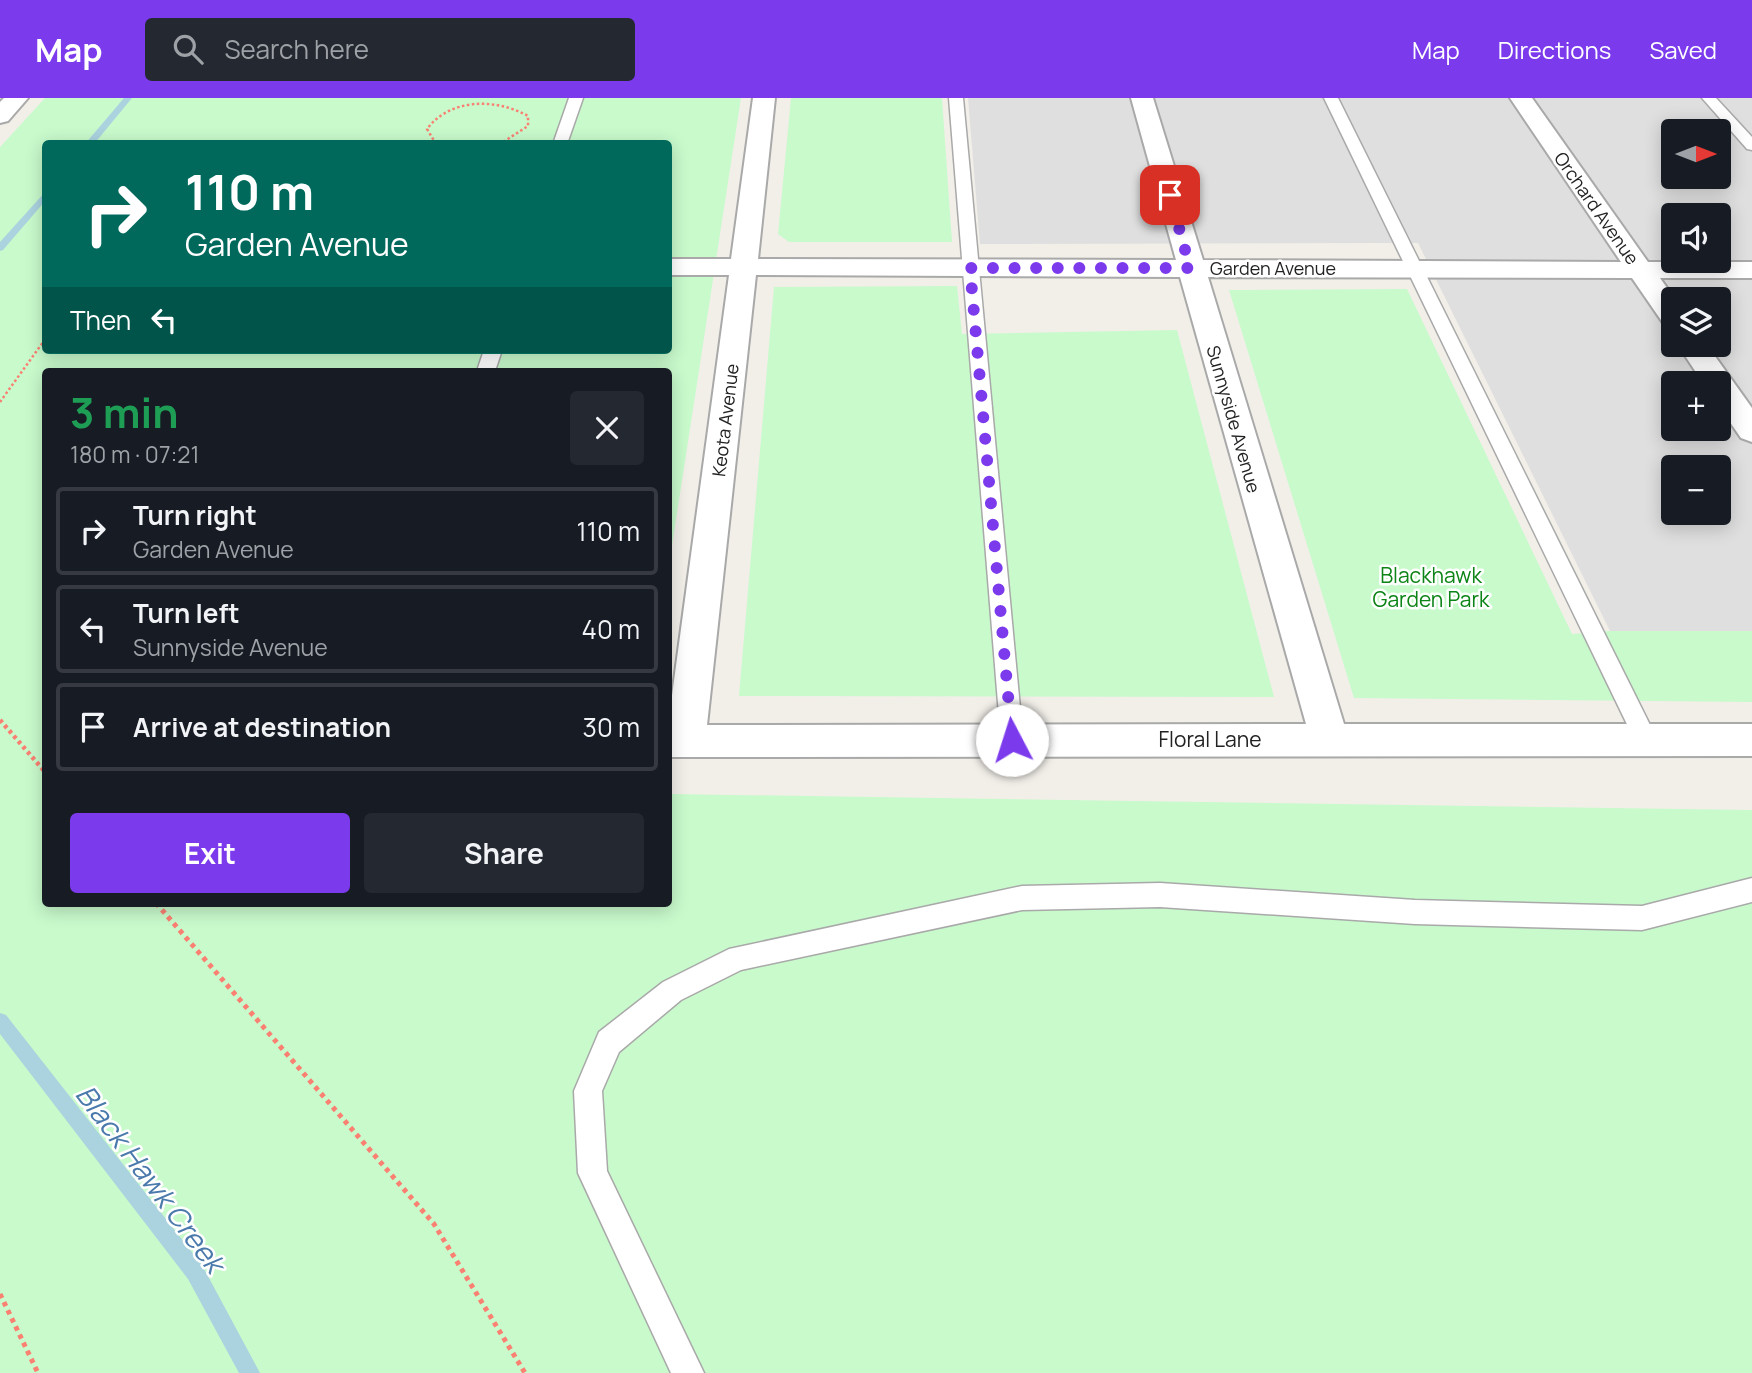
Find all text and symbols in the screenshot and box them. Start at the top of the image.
search box [145,18,635,81]
text: Map [35,27,103,72]
icon: search [169,30,207,68]
text: Search here [225,31,369,67]
text: Map [1412,33,1460,66]
text: Directions [1498,33,1611,66]
text: Saved [1649,33,1717,66]
north arrow [1661,119,1731,189]
map controls [1661,119,1731,525]
street label: Orchard Avenue [1549,147,1645,269]
text: 110 m [185,158,314,225]
pin [1140,165,1200,225]
icon: right [70,168,161,259]
icon: arrive [1151,176,1189,214]
button: sound [1661,203,1731,273]
text: Garden Avenue [185,222,409,266]
street label: Garden Avenue [1210,256,1336,280]
button: layers [1661,287,1731,357]
icon: left [145,301,183,339]
text: Then [70,302,131,338]
street label: Sunnyside Avenue [1201,342,1267,496]
street label: Keota Avenue [706,362,744,478]
button: + [1661,371,1731,441]
text: 3 min [70,383,179,441]
button: close [570,391,644,465]
text: 180 m · 07:21 [70,438,199,470]
button: − [1661,455,1731,525]
text: Turn right [133,497,257,533]
icon: right [74,512,112,550]
text: 110 m [577,513,640,549]
text: Garden Avenue [133,533,294,565]
park label: Blackhawk Garden Park [1373,561,1490,613]
text: Turn left [133,595,240,631]
icon: left [74,610,112,648]
text: 40 m [582,611,640,647]
text: Sunnyside Avenue [133,631,328,663]
position arrow [975,703,1049,777]
icon: arrive [74,708,112,746]
text: Arrive at destination [133,709,391,745]
text: 30 m [583,709,640,745]
street label: Floral Lane [1159,725,1261,753]
button: Exit [70,813,350,893]
button: Share [364,813,644,893]
water label: Black Hawk Creek [68,1076,237,1283]

